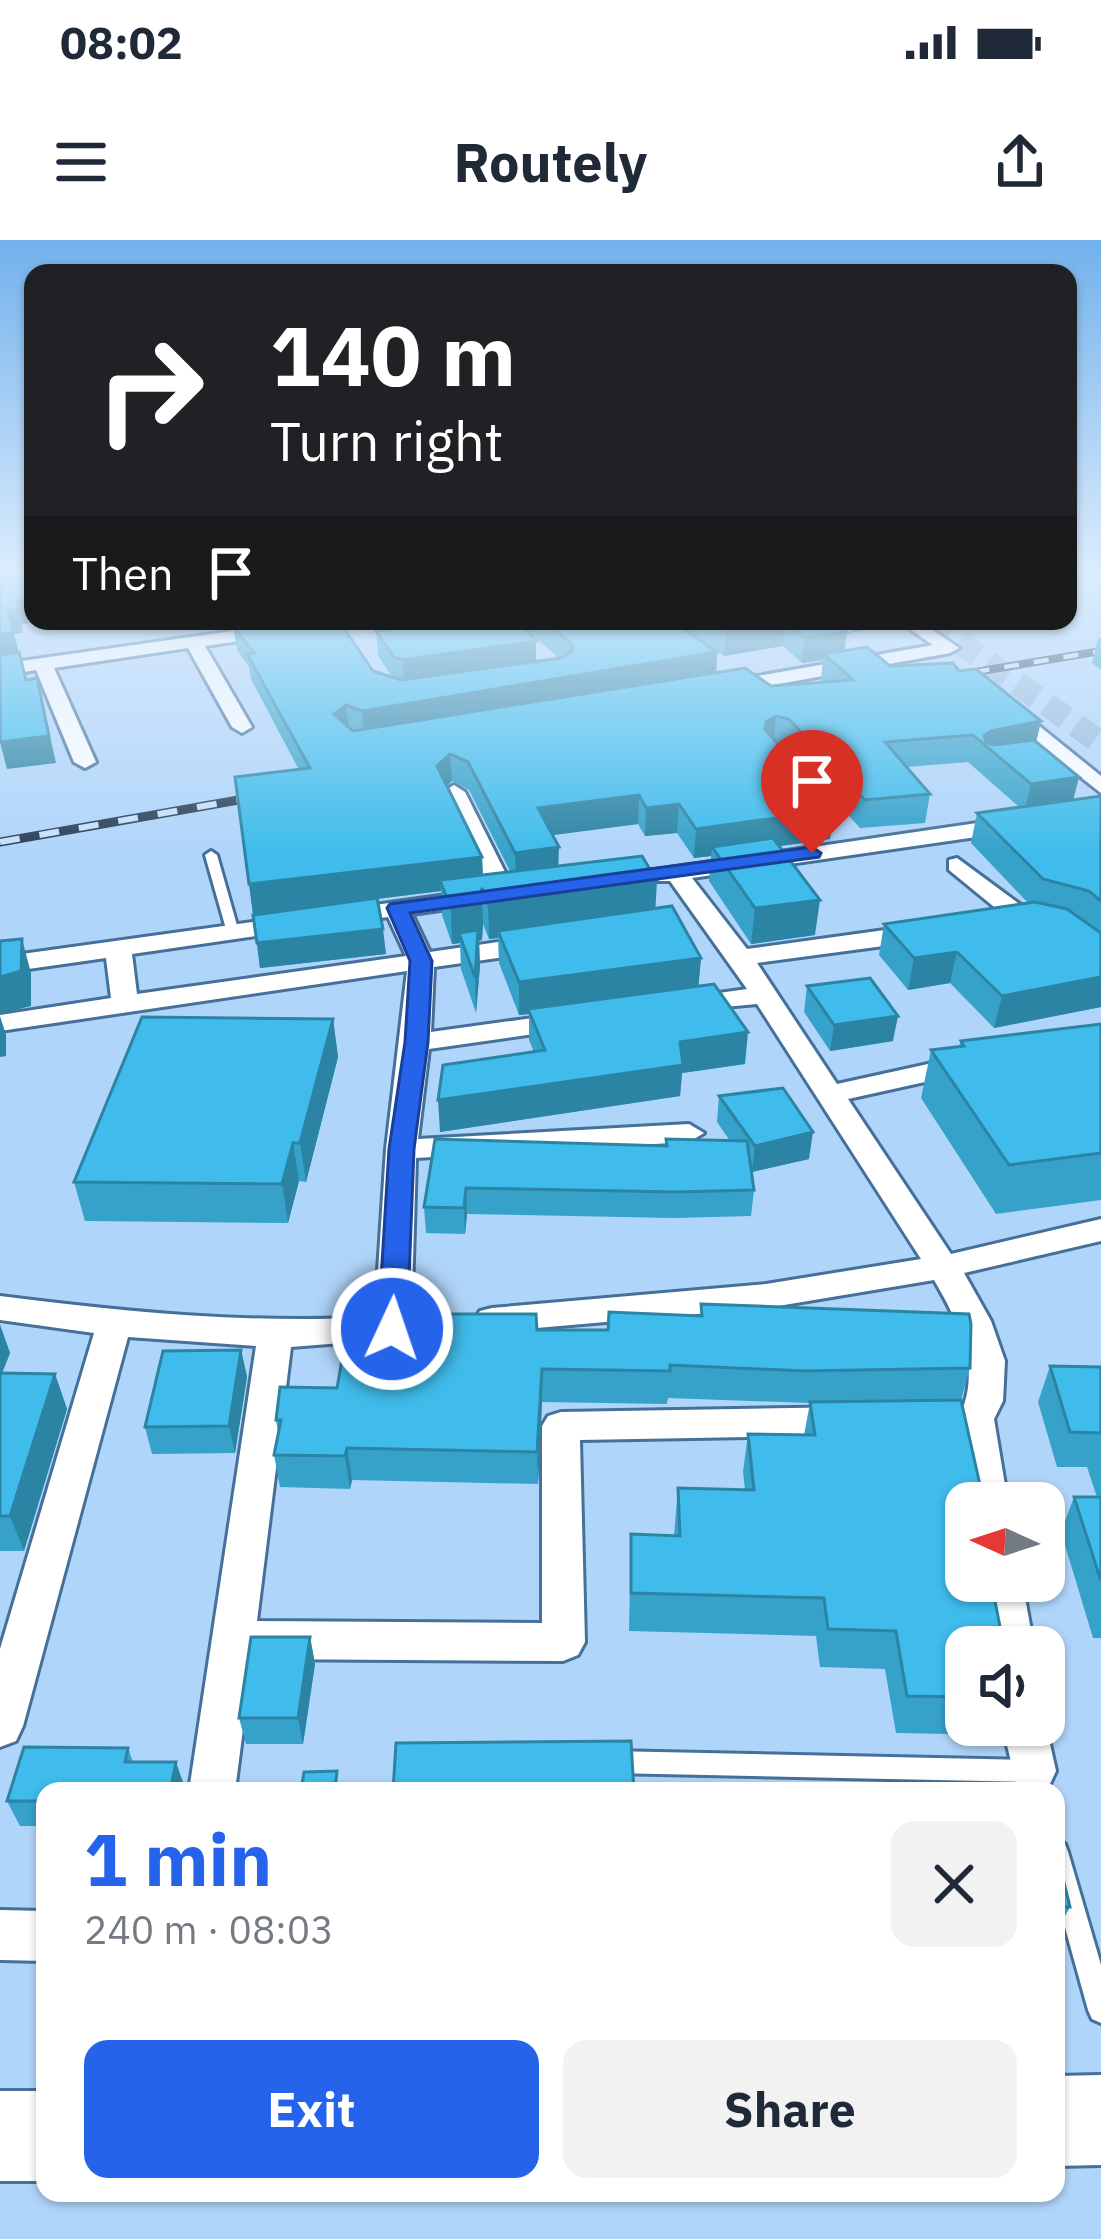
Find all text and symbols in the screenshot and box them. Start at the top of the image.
text: 08:02 [60,13,183,71]
text: Routely [454,127,647,197]
icon: menu [48,129,114,195]
icon: share [987,129,1053,195]
text: 140 m [270,300,516,409]
icon: right [72,312,228,468]
text: Turn right [270,406,504,476]
icon: arrive [198,540,264,606]
text: Then [72,544,174,602]
pin [761,730,863,853]
icon: arrive [779,748,845,814]
position arrow [329,1266,455,1392]
north arrow [945,1482,1065,1602]
map controls [945,1482,1065,1746]
button: sound [945,1626,1065,1746]
text: 1 min [84,1812,272,1906]
button: close [891,1821,1017,1947]
text: 240 m · 08:03 [84,1904,334,1955]
button: Exit [84,2040,539,2178]
button: Share [563,2040,1017,2178]

